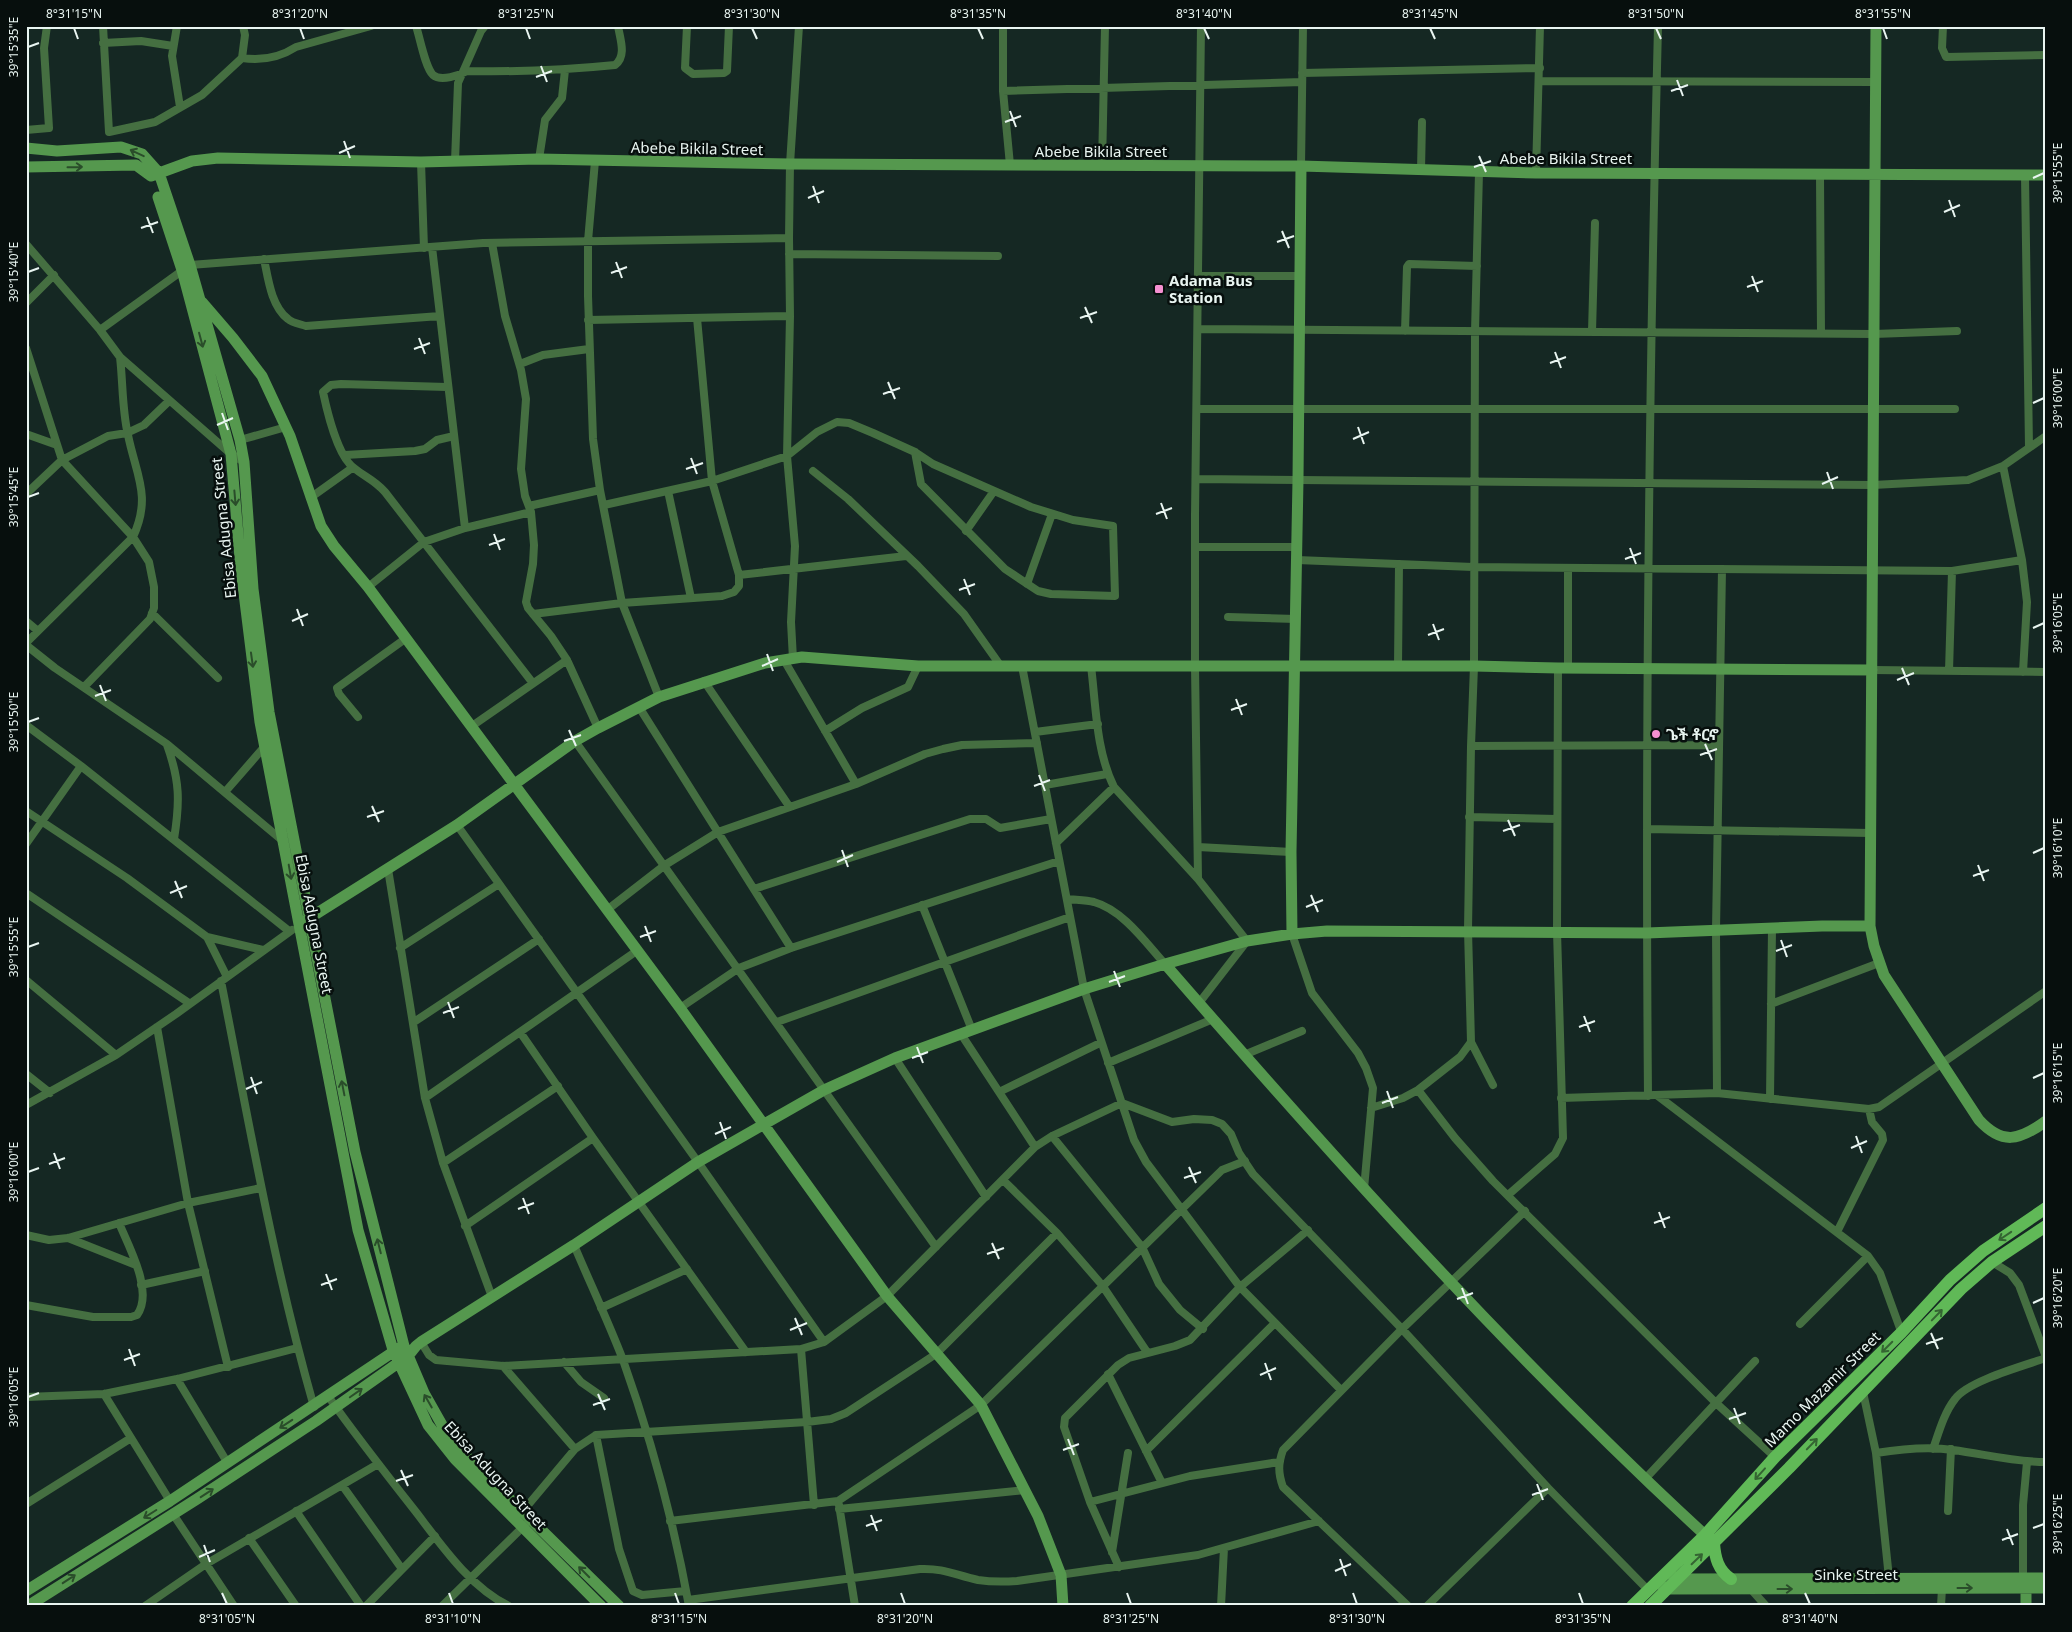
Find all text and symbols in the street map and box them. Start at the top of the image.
text: 8°31'15"N [46,5,102,22]
text: 8°31'20"N [272,5,328,22]
text: 8°31'25"N [498,5,554,22]
text: 8°31'30"N [724,5,780,22]
text: 8°31'35"N [950,5,1006,22]
text: 8°31'40"N [1176,5,1232,22]
text: 8°31'45"N [1402,5,1458,22]
text: 8°31'50"N [1628,5,1684,22]
text: 8°31'55"N [1855,5,1911,22]
text: 39°15'35"E [5,17,22,77]
street label: Abebe Bikila Street [631,137,764,159]
street label: Abebe Bikila Street [1035,141,1168,161]
text: 39°15'55"E [2049,143,2066,203]
one-way arrow [129,148,144,158]
street label: Abebe Bikila Street [1500,148,1633,168]
one-way arrow [66,162,83,172]
text: 39°15'40"E [5,242,22,302]
place label: Adama Bus Station [1169,270,1253,307]
marker: Adama Bus Station [1153,283,1165,295]
one-way arrow [197,332,206,348]
text: 39°16'00"E [2049,368,2066,428]
street label: Ebisa Adugna Street [206,456,240,600]
text: 39°15'45"E [5,467,22,527]
one-way arrow [230,490,240,506]
text: 39°16'05"E [2049,593,2066,653]
one-way arrow [247,652,257,668]
text: 39°15'50"E [5,692,22,752]
place label: ጌች ቶርኖ [1666,724,1719,744]
marker: ጌች ቶርኖ [1650,728,1662,740]
text: 39°16'10"E [2049,818,2066,878]
street label: Ebisa Adugna Street [292,853,338,996]
one-way arrow [286,863,295,879]
text: 39°15'55"E [5,917,22,977]
text: 39°16'15"E [2049,1043,2066,1103]
one-way arrow [338,1081,347,1097]
text: 39°16'00"E [5,1142,22,1202]
one-way arrow [1999,1231,2013,1241]
one-way arrow [374,1239,383,1255]
text: 39°16'20"E [2049,1268,2066,1328]
one-way arrow [1931,1308,1943,1321]
street label: Mamo Mazamir Street [1760,1326,1885,1451]
one-way arrow [1882,1340,1894,1352]
text: 39°16'05"E [5,1367,22,1427]
one-way arrow [349,1388,363,1398]
one-way arrow [423,1394,433,1408]
street label: Ebisa Adugna Street [440,1416,552,1534]
one-way arrow [280,1420,294,1430]
one-way arrow [1806,1438,1818,1451]
one-way arrow [1754,1467,1766,1480]
one-way arrow [199,1488,213,1498]
text: 39°16'25"E [2049,1494,2066,1554]
one-way arrow [144,1509,158,1519]
one-way arrow [1691,1553,1703,1565]
street label: Sinke Street [1814,1564,1898,1584]
one-way arrow [578,1565,590,1578]
one-way arrow [62,1574,76,1584]
one-way arrow [1956,1583,1973,1593]
one-way arrow [1776,1584,1793,1594]
text: 8°31'05"N [199,1610,255,1627]
text: 8°31'10"N [425,1610,481,1627]
text: 8°31'15"N [651,1610,707,1627]
text: 8°31'20"N [877,1610,933,1627]
text: 8°31'25"N [1103,1610,1159,1627]
text: 8°31'30"N [1329,1610,1385,1627]
text: 8°31'35"N [1555,1610,1611,1627]
text: 8°31'40"N [1782,1610,1838,1627]

